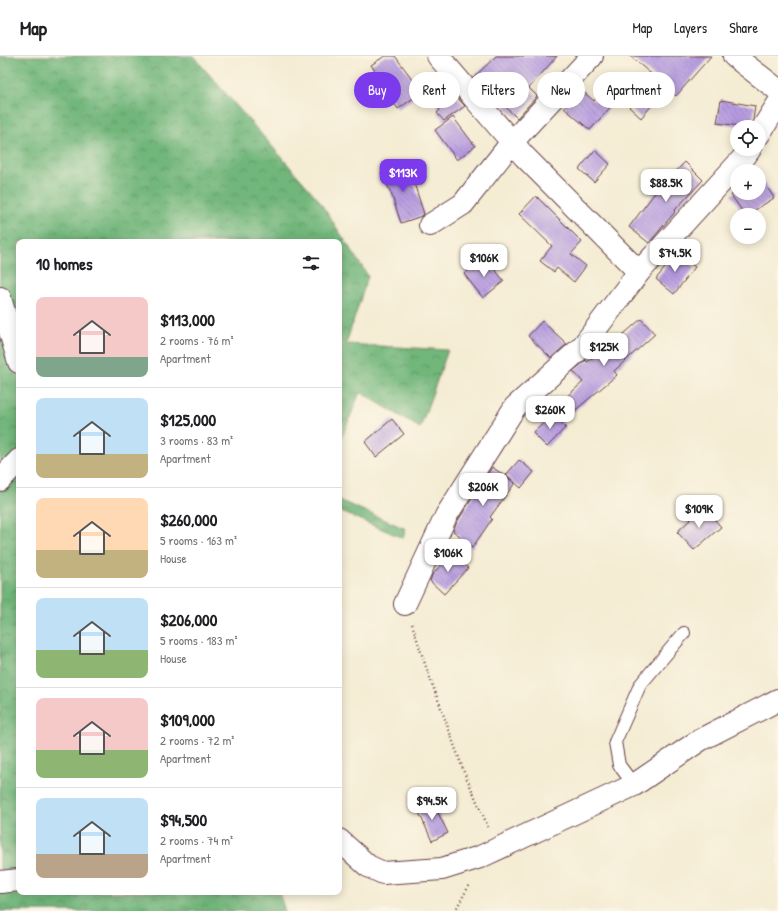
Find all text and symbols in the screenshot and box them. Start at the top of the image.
text: Map [20,15,47,41]
text: Map [632,18,652,37]
text: Layers [674,18,707,37]
text: Share [729,18,758,37]
chip: Buy [354,72,401,108]
chip: Rent [409,72,460,108]
chip: Filters [468,72,529,108]
chip: New [537,72,585,108]
chip: Apartment [593,72,675,108]
map controls [730,120,766,244]
button: locate [730,120,766,156]
pin: $113K [375,159,431,193]
text: $113K [389,163,417,181]
button: + [730,164,766,200]
pin: $88.5K [633,169,699,203]
text: $88.5K [650,173,682,191]
button: − [730,208,766,244]
pin: $74.5K [642,239,708,273]
text: $74.5K [659,243,691,261]
pin: $106K [456,244,512,278]
text: $106K [469,248,499,266]
text: 10 homes [36,252,93,275]
icon: filters [300,252,322,274]
text: $113,000 [160,308,215,331]
icon: home [68,313,116,361]
text: 2 rooms · 76 m² [160,331,233,349]
pin: $125K [576,333,632,367]
text: $125K [589,337,619,355]
text: Apartment [160,349,211,367]
pin: $260K [522,396,578,430]
text: $260K [535,400,565,418]
text: $125,000 [160,408,216,431]
icon: home [68,414,116,462]
text: 3 rooms · 83 m² [160,431,233,449]
text: Apartment [160,449,211,467]
pin: $206K [455,473,511,507]
text: $206K [468,477,498,495]
pin: $109K [671,495,727,529]
text: $109K [685,499,713,517]
text: $260,000 [160,508,217,531]
icon: home [68,514,116,562]
text: 5 rooms · 163 m² [160,531,237,549]
pin: $106K [420,539,476,573]
text: $106K [433,543,463,561]
text: House [160,549,187,567]
text: $206,000 [160,608,217,631]
icon: home [68,614,116,662]
text: 5 rooms · 183 m² [160,631,237,649]
text: House [160,649,187,667]
text: $109,000 [160,708,215,731]
icon: home [68,714,116,762]
text: 2 rooms · 72 m² [160,731,234,749]
text: Apartment [160,749,211,767]
pin: $94.5K [399,787,465,821]
text: $94.5K [416,791,448,809]
text: $94,500 [160,808,207,831]
icon: home [68,814,116,862]
text: 2 rooms · 74 m² [160,831,233,849]
text: Apartment [160,849,211,867]

